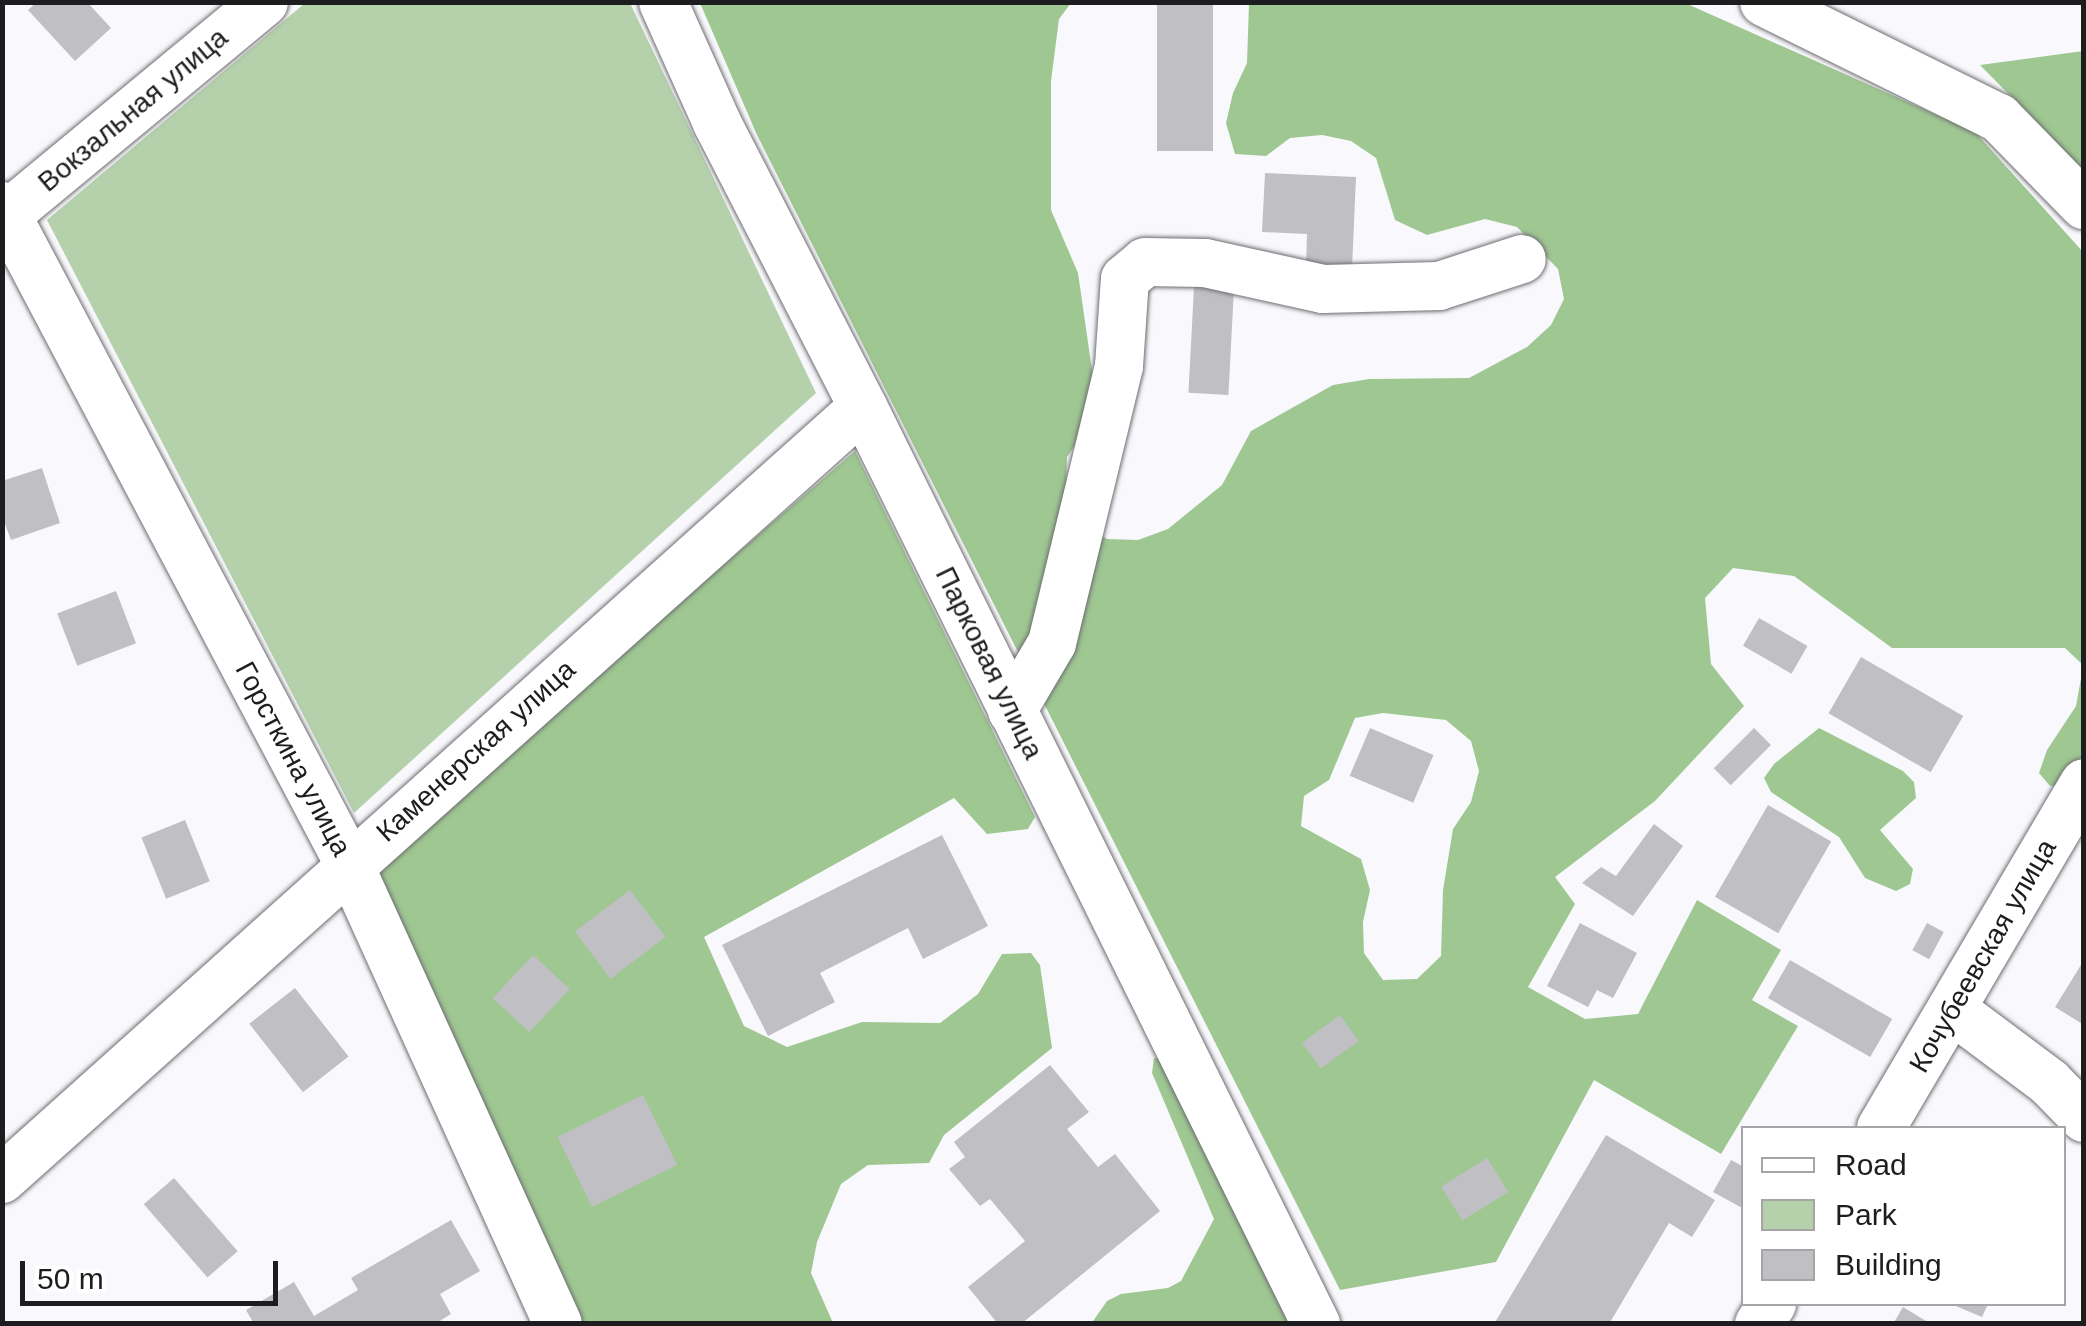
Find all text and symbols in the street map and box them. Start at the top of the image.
street label: Вокзальная улица [31,21,235,199]
street label: Парковая улица [928,562,1050,764]
street label: Каменерская улица [370,653,582,849]
street label: Горсткина улица [228,656,358,862]
street label: Кочубеевская улица [1902,833,2064,1079]
legend [1741,1126,2066,1306]
text: Road [1835,1148,1907,1181]
text: Park [1835,1198,1897,1231]
scale bar [25,1241,282,1303]
text: Building [1835,1248,1942,1281]
text: 50 m [37,1262,104,1295]

